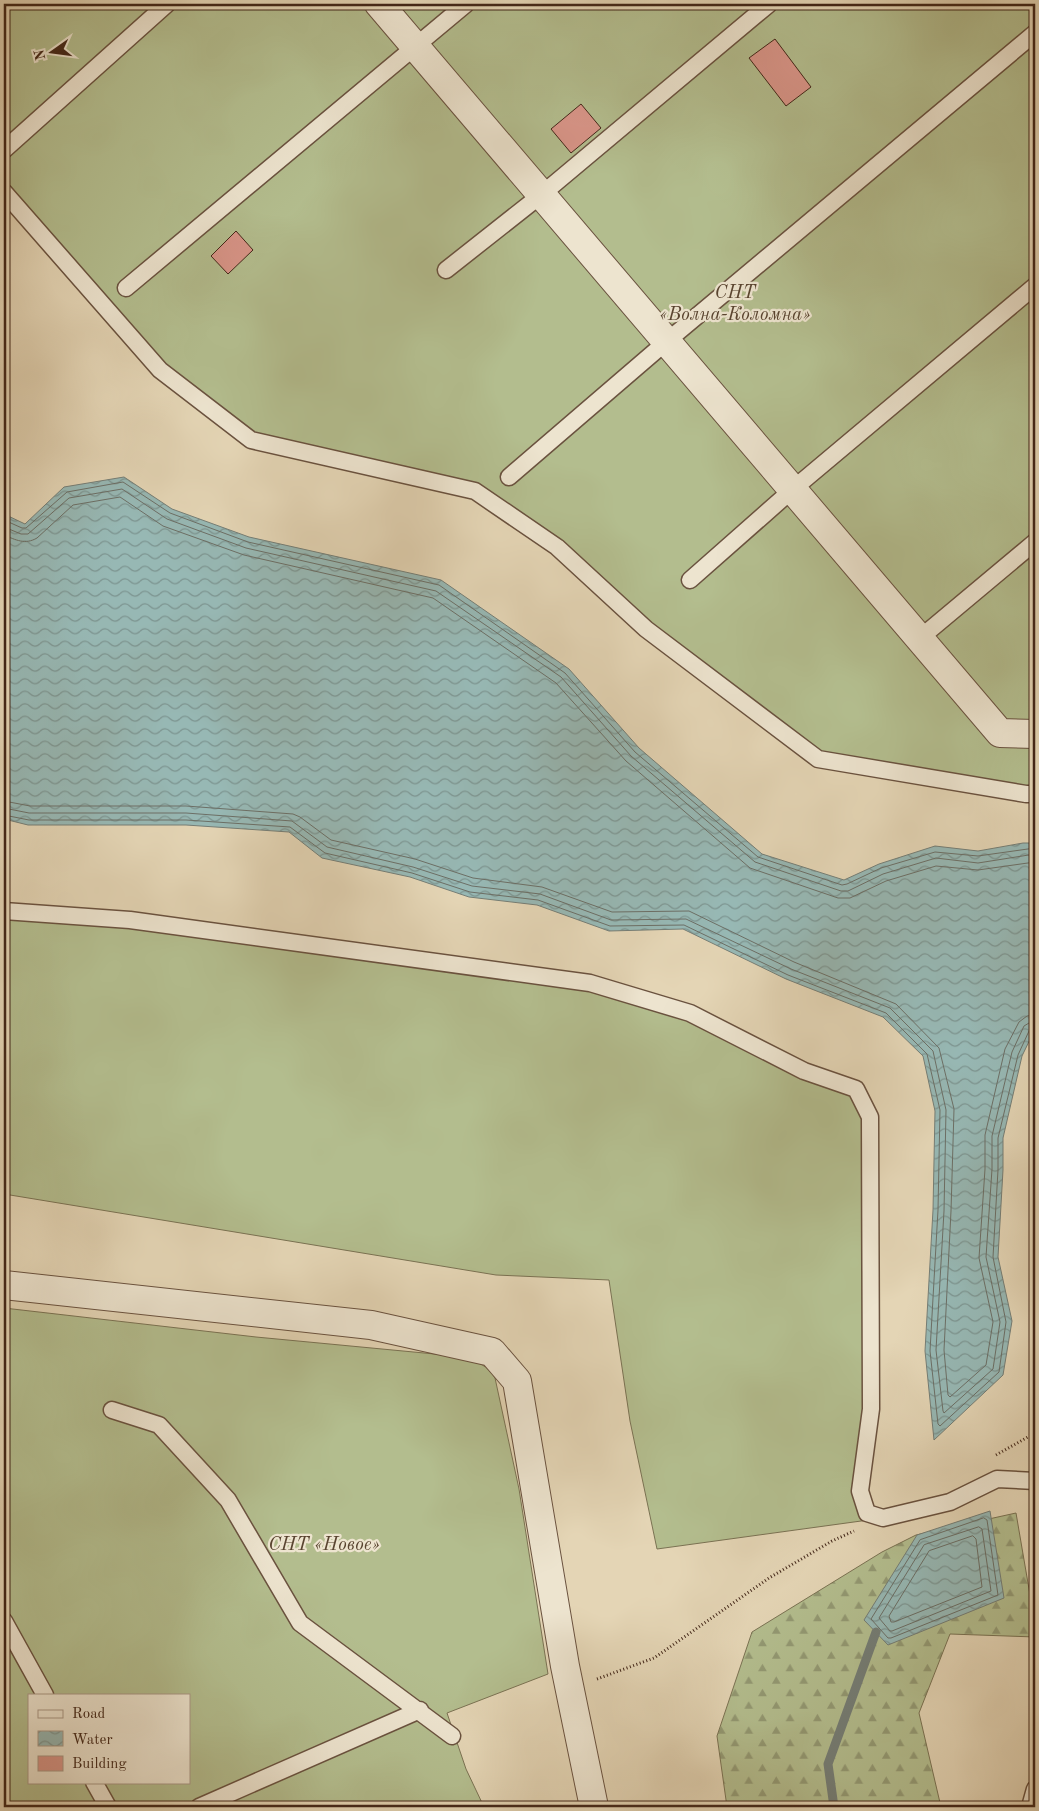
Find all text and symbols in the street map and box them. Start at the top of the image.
north arrow [28,28,78,78]
text: N [32,48,48,62]
park label: СНТ «Волна-Коломна» [659,284,811,325]
park label: СНТ «Новое» [268,1536,380,1555]
legend [28,1694,190,1784]
text: Road [72,1707,106,1722]
text: Water [72,1733,113,1748]
text: Building [72,1757,127,1772]

